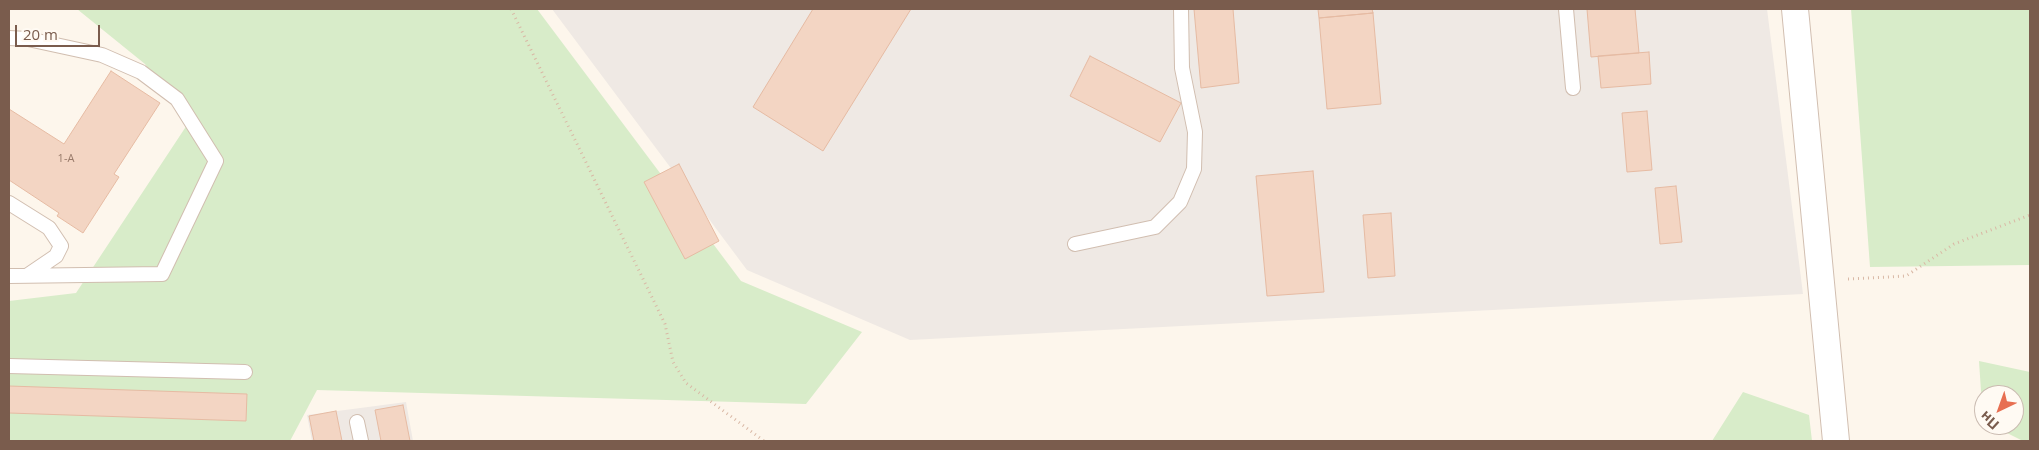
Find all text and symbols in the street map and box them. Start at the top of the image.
scale bar [18,15,102,47]
text: 20 m [23,24,58,44]
house number: 1-А [58,152,74,166]
north arrow [1974,385,2024,435]
text: Пн [1976,407,2003,434]

